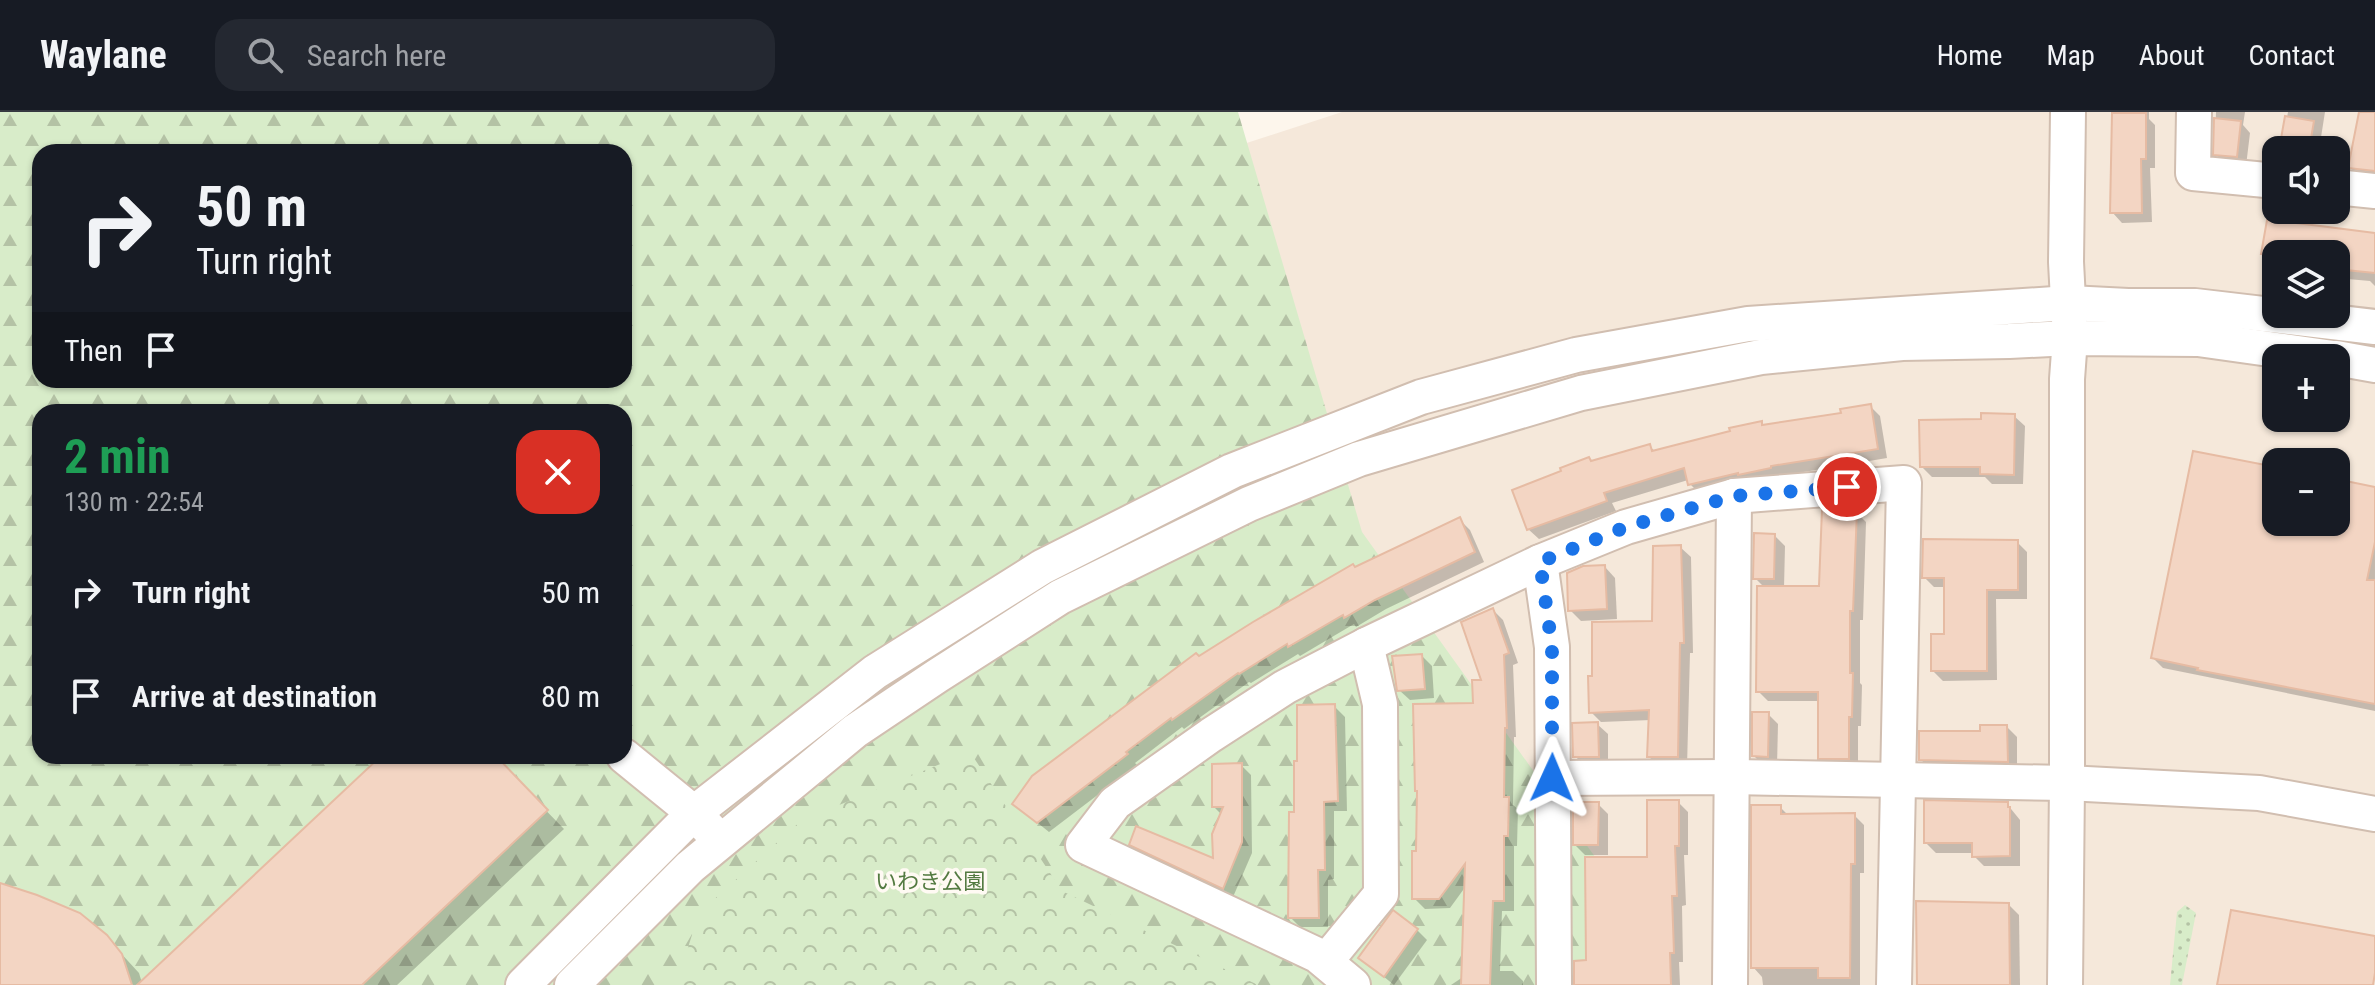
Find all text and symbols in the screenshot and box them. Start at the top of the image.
search box [215,19,775,91]
text: Waylane [40,33,167,77]
icon: search [243,33,287,77]
text: Search here [307,38,446,73]
text: Home [1937,39,2002,72]
text: Map [2046,39,2095,72]
text: About [2139,39,2205,72]
text: Contact [2249,39,2335,72]
map controls [2262,136,2350,536]
button: sound [2262,136,2350,224]
text: 50 m [196,174,307,240]
icon: right [64,176,168,280]
button: layers [2262,240,2350,328]
text: Turn right [196,241,332,283]
icon: arrive [139,328,183,372]
text: Then [64,333,123,368]
button: + [2262,344,2350,432]
text: 2 min [64,428,171,485]
button: close [516,430,600,514]
button: − [2262,448,2350,536]
pin [1813,453,1881,521]
icon: arrive [1825,465,1869,509]
text: 130 m · 22:54 [64,487,204,517]
icon: right [64,570,108,614]
text: Turn right [132,575,250,610]
text: 50 m [541,575,600,610]
icon: arrive [64,674,108,718]
text: Arrive at destination [132,679,377,714]
text: 80 m [541,679,600,714]
position arrow [1510,736,1594,820]
park label: いわき公園 [875,869,985,894]

